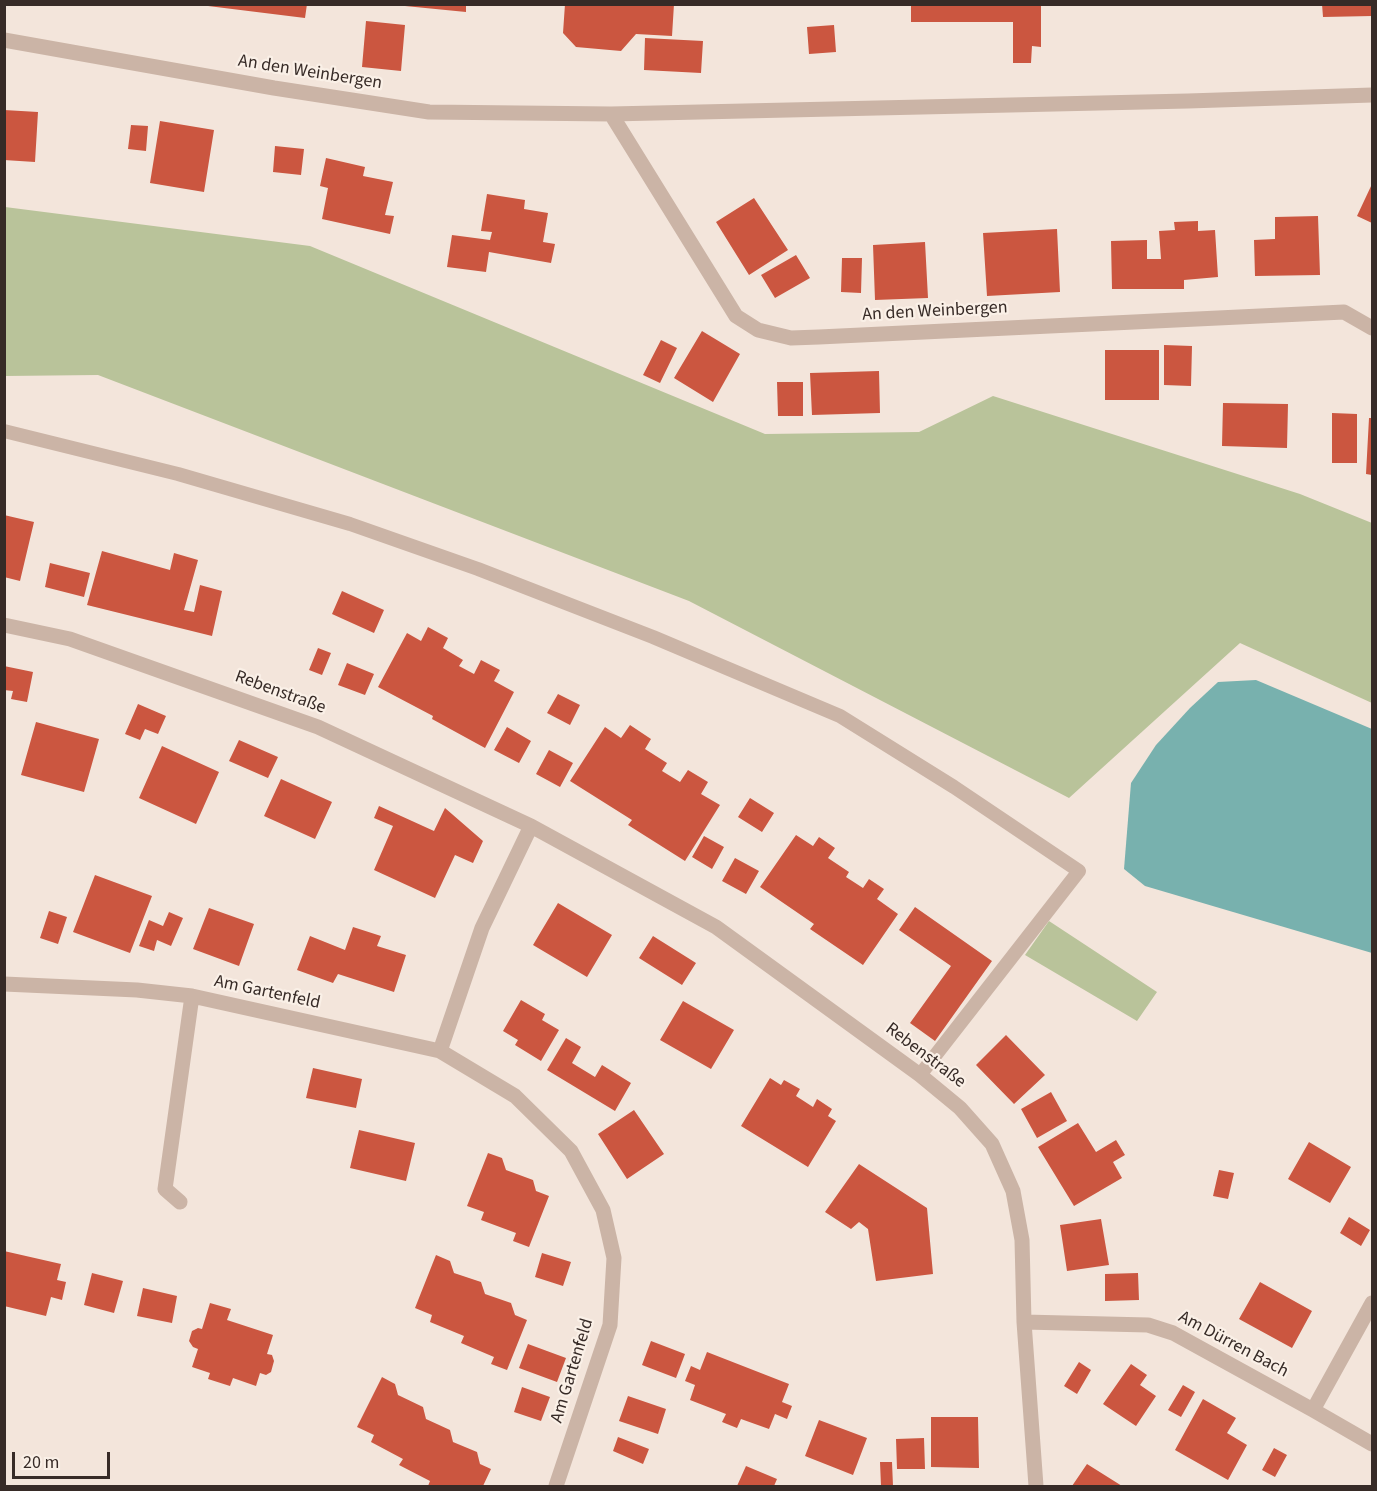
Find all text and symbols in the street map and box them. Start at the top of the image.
street label: An den Weinbergen [236,51,384,95]
street label: An den Weinbergen [862,297,1008,327]
street label: Rebenstraße [232,667,328,719]
street label: Am Gartenfeld [212,971,322,1015]
street label: Rebenstraße [880,1019,970,1093]
street label: Am Dürren Bach [1174,1307,1292,1383]
street label: Am Gartenfeld [547,1316,599,1426]
scale bar [15,1440,112,1478]
text: 20 m [23,1450,59,1475]

